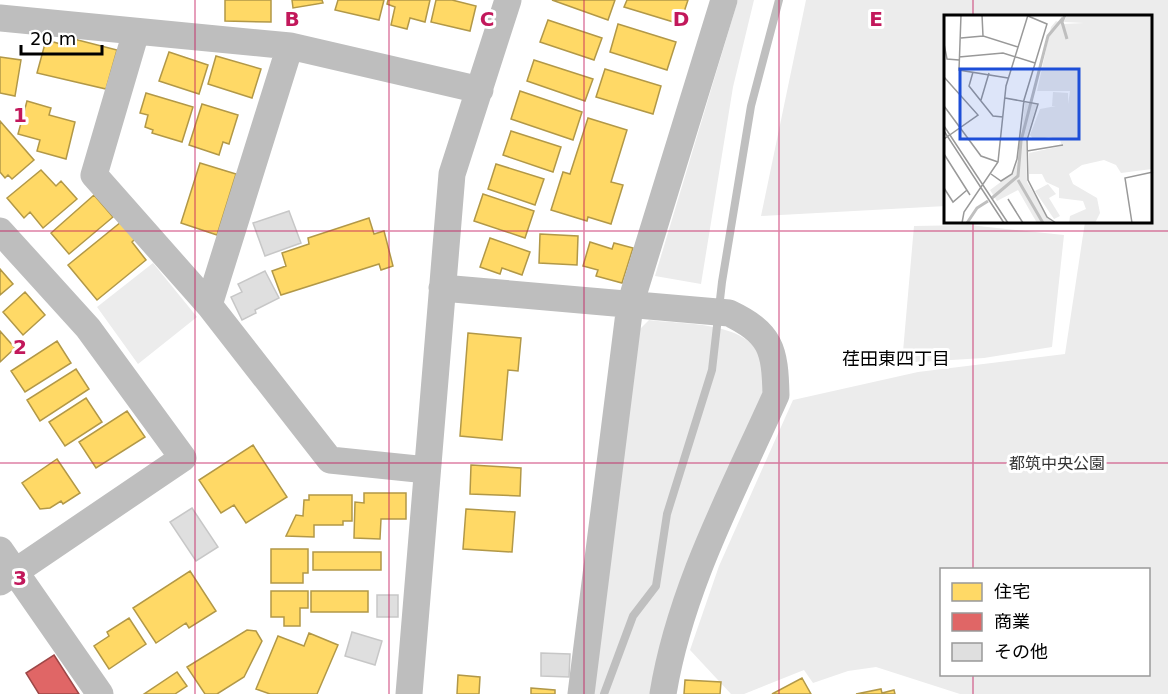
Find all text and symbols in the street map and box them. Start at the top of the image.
text: B [284,7,300,31]
text: C [480,7,494,31]
text: D [673,7,689,31]
text: E [869,7,883,31]
inset map [944,15,1153,224]
scale bar [21,18,102,56]
text: 20 m [30,28,76,49]
text: 1 [13,103,27,127]
text: 2 [13,335,27,359]
district label: 荏田東四丁目 [842,348,950,369]
park label: 都筑中央公園 [1009,454,1105,473]
text: 3 [13,566,27,590]
legend [940,568,1150,676]
text: 住宅 [994,581,1030,602]
text: 商業 [994,611,1030,632]
text: その他 [994,641,1048,662]

